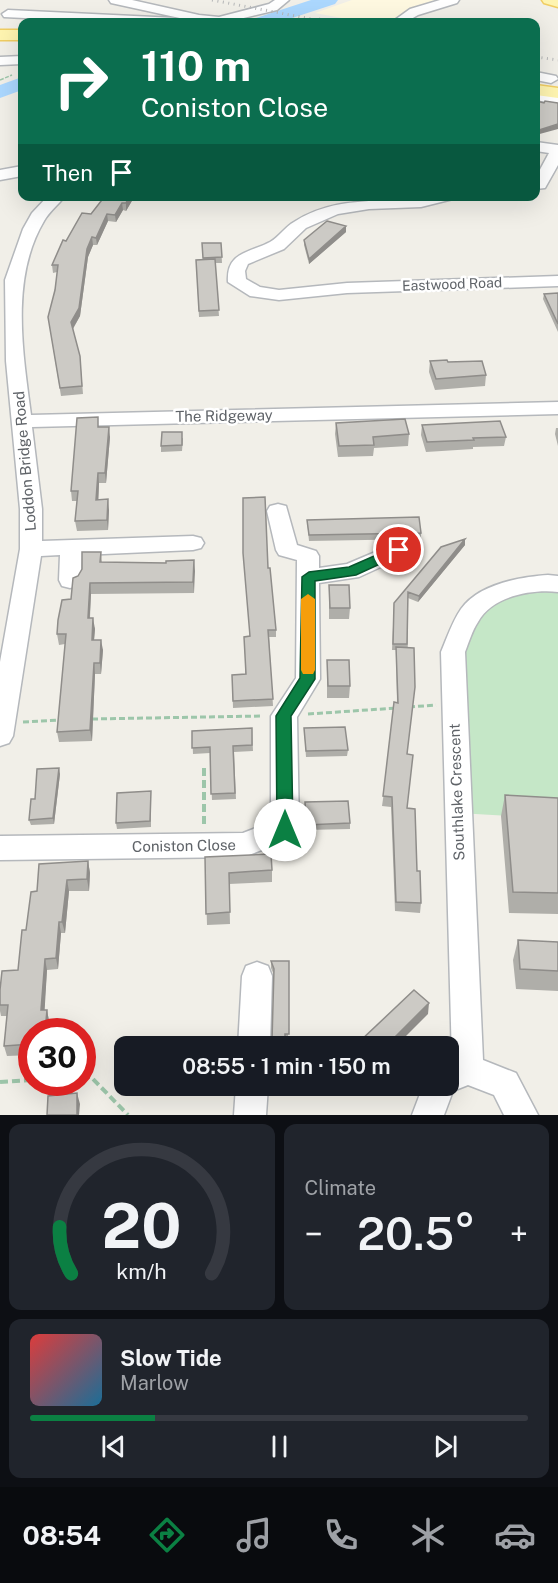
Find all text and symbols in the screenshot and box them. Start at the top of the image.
text: 110 m [141,41,251,90]
icon: right [42,42,120,120]
text: Coniston Close [141,91,328,123]
icon: arrive [105,156,138,189]
text: Then [42,160,93,186]
street label: Eastwood Road [402,274,502,294]
street label: Loddon Bridge Road [10,390,39,532]
street label: The Ridgeway [175,406,273,425]
pin [373,524,424,575]
icon: arrive [382,533,415,566]
street label: Southlake Crescent [446,723,467,861]
position arrow [253,798,317,862]
street label: Coniston Close [132,836,236,855]
speed limit sign: 30 [18,1018,96,1096]
text: 08:55 · 1 min · 150 m [182,1053,391,1079]
text: Climate [305,1176,376,1200]
text: 20 [102,1189,182,1262]
text: 20.5° [357,1207,475,1260]
text: − [305,1215,323,1253]
text: + [510,1215,528,1253]
text: km/h [117,1259,167,1284]
text: Slow Tide [120,1345,222,1371]
text: Marlow [120,1371,189,1395]
icon: previous [97,1430,130,1463]
icon: pause [263,1430,296,1463]
icon: next [429,1430,462,1463]
icon: directions [146,1514,188,1556]
icon: music [233,1514,275,1556]
icon: phone [320,1514,362,1556]
icon: climate [407,1514,449,1556]
icon: car [494,1514,536,1556]
text: 08:54 [22,1519,101,1551]

